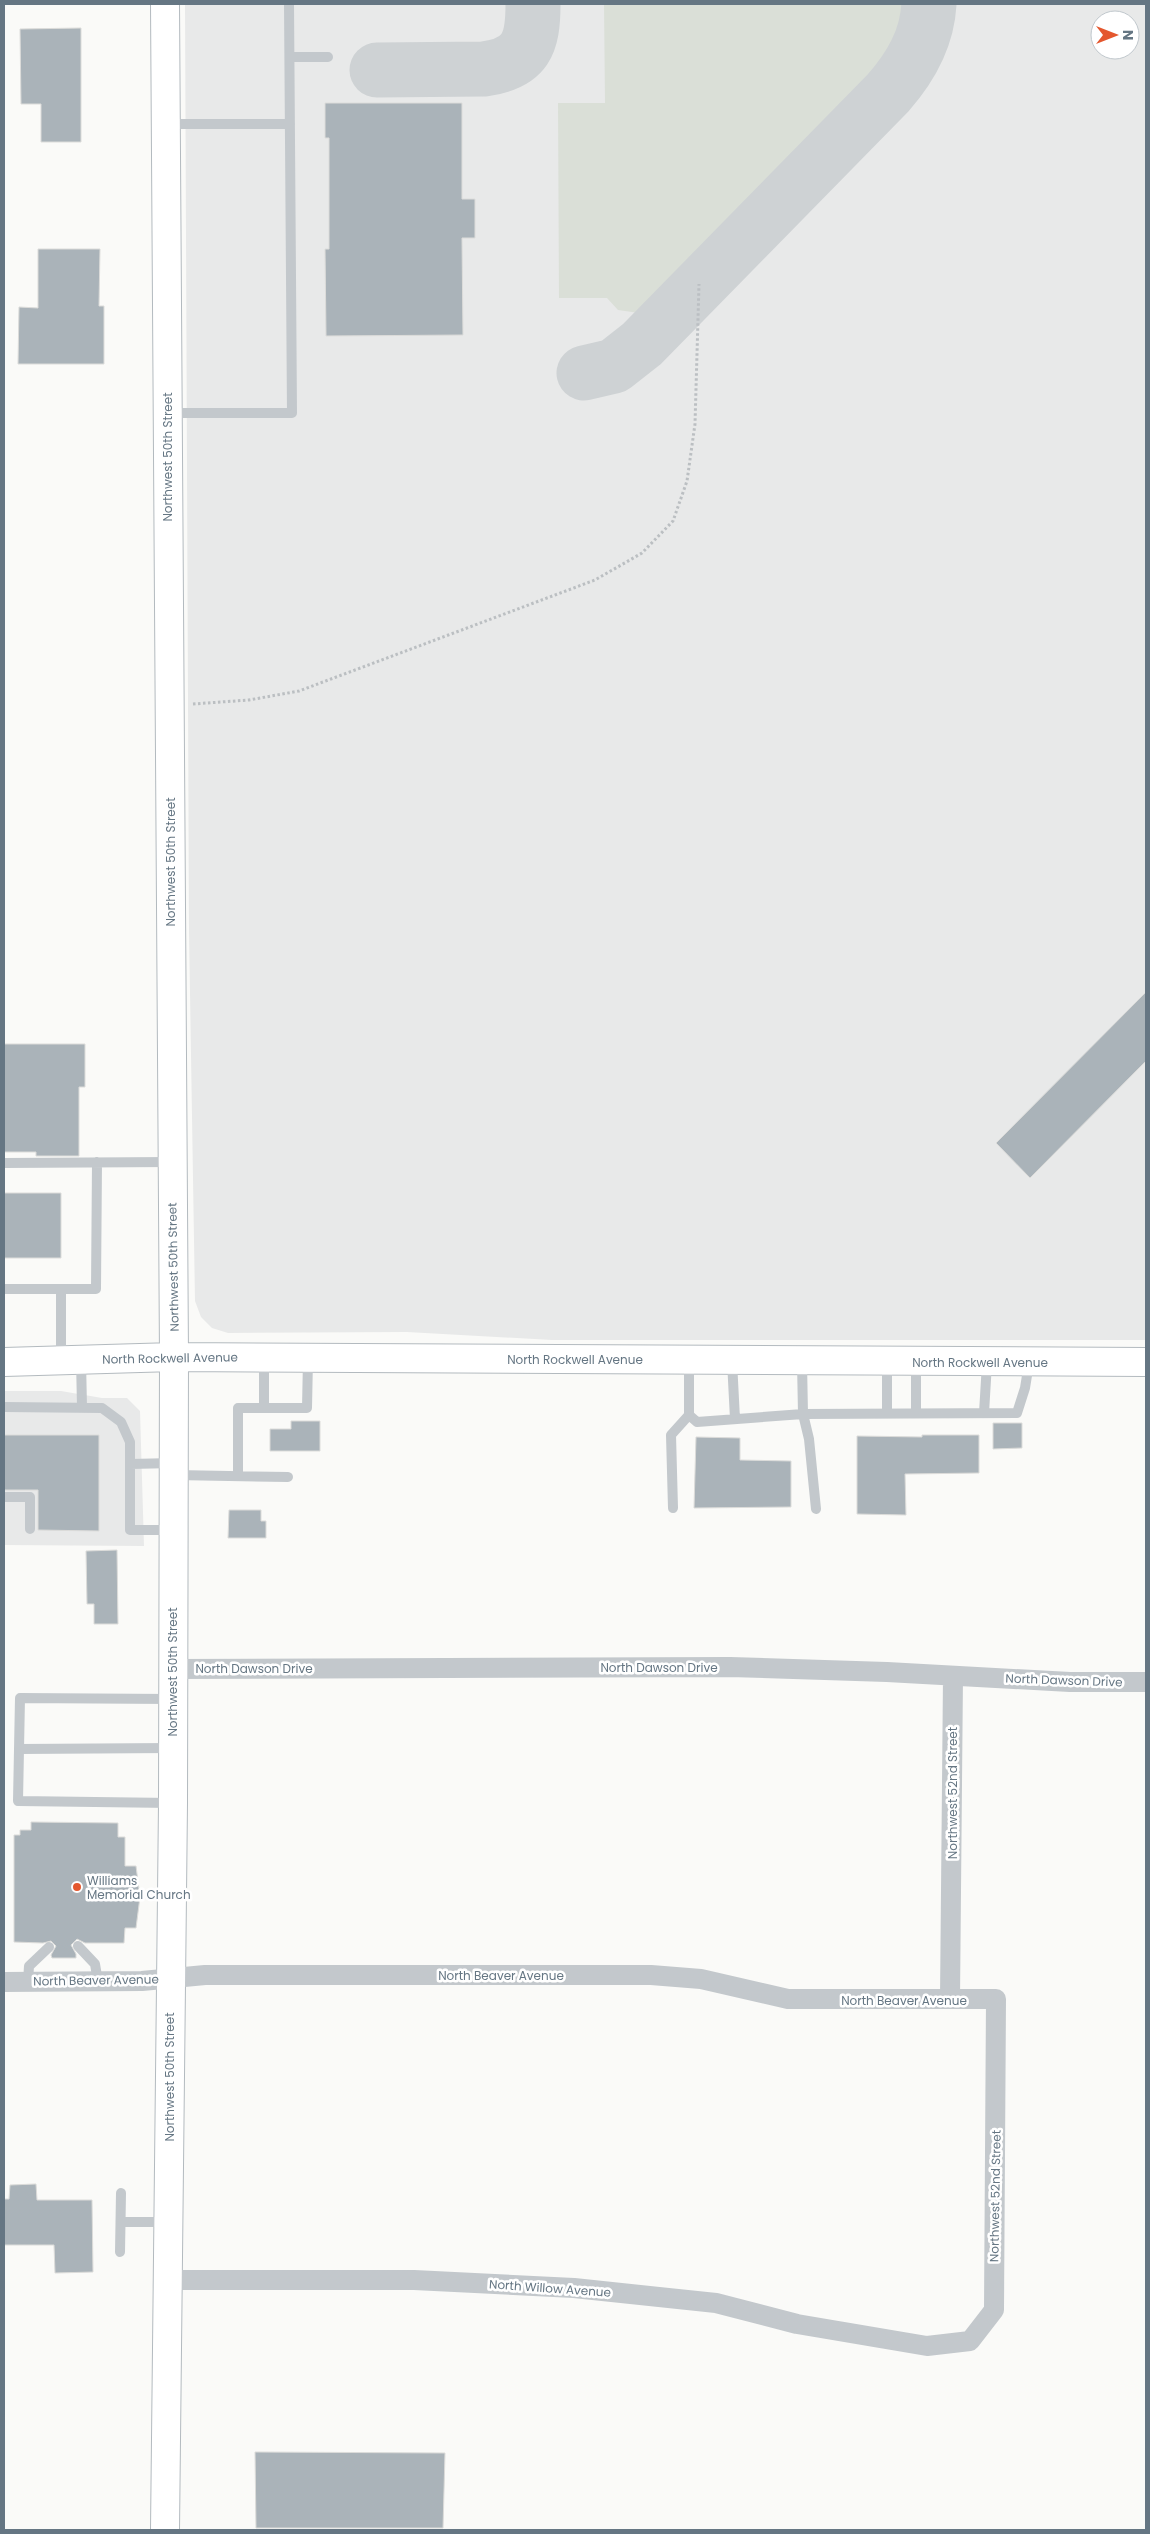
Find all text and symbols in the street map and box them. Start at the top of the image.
north arrow [1090,10,1140,60]
text: N [1118,30,1138,40]
street label: Northwest 50th Street [159,392,176,522]
street label: Northwest 50th Street [162,797,179,927]
street label: Northwest 50th Street [163,1202,183,1332]
street label: North Rockwell Avenue [102,1348,238,1368]
street label: North Rockwell Avenue [507,1351,643,1368]
street label: North Rockwell Avenue [912,1354,1048,1371]
street label: Northwest 50th Street [164,1607,181,1737]
street label: North Dawson Drive [600,1659,718,1676]
street label: North Dawson Drive [195,1660,313,1677]
street label: North Dawson Drive [1005,1669,1123,1691]
street label: Northwest 52nd Street [944,1727,961,1859]
place label: Williams Memorial Church [87,1872,191,1903]
marker: Williams Memorial Church [71,1881,83,1893]
street label: North Beaver Avenue [438,1967,564,1984]
street label: North Beaver Avenue [33,1970,159,1990]
street label: North Beaver Avenue [841,1992,967,2009]
street label: Northwest 50th Street [161,2012,178,2142]
street label: Northwest 52nd Street [985,2130,1005,2262]
street label: North Willow Avenue [488,2275,612,2301]

